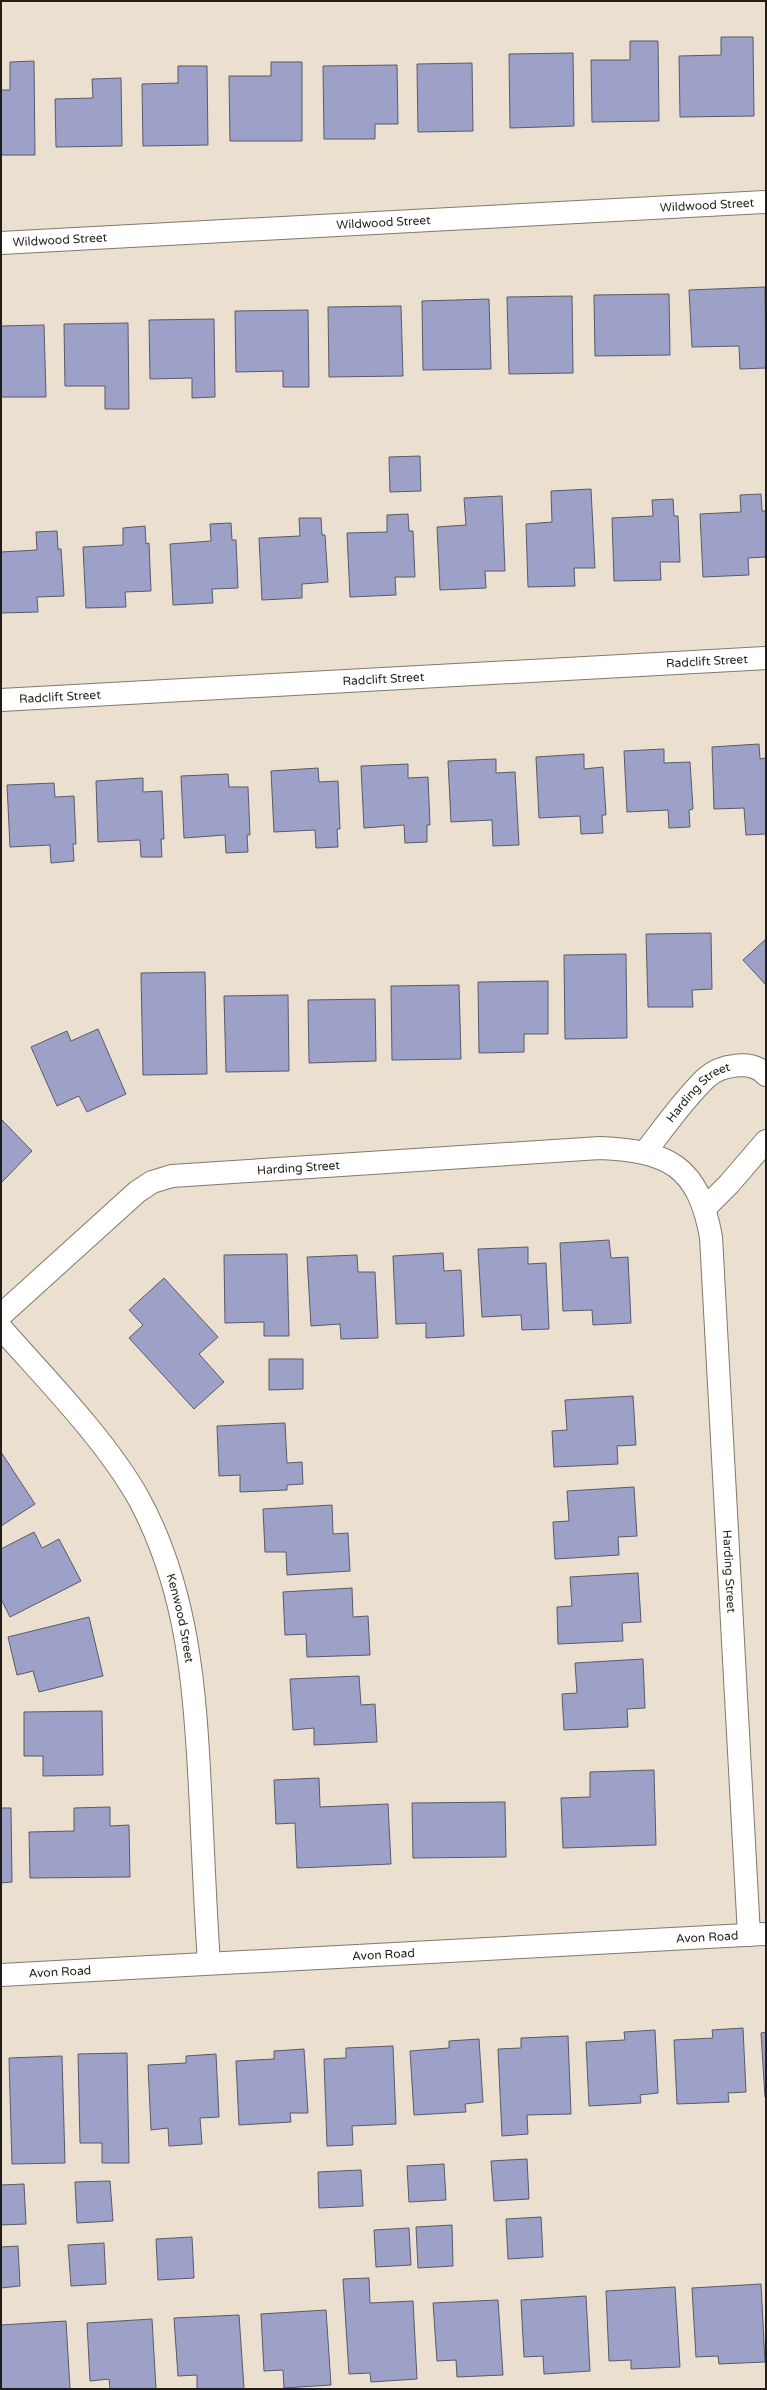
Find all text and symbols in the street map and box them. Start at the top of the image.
street label: Wildwood Street [659,196,755,215]
street label: Wildwood Street [336,213,431,232]
street label: Wildwood Street [12,230,108,249]
street label: Radclift Street [666,652,749,670]
street label: Radclift Street [342,670,425,688]
street label: Radclift Street [19,688,102,706]
street label: Harding Street [663,1060,732,1125]
street label: Harding Street [256,1158,341,1177]
street label: Harding Street [720,1530,738,1614]
street label: Kenwood Street [164,1572,197,1664]
street label: Avon Road [675,1928,739,1946]
street label: Avon Road [352,1946,415,1963]
street label: Avon Road [28,1963,92,1981]

